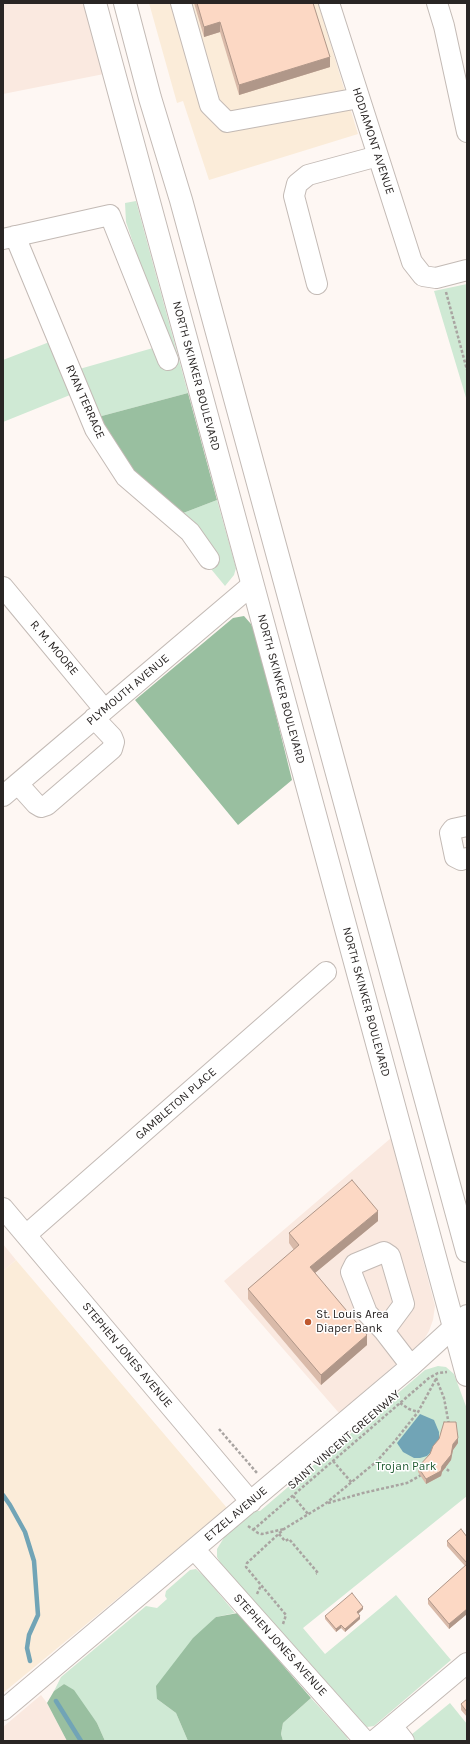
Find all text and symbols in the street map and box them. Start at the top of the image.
street label: HODIAMONT AVENUE [349,86,397,196]
street label: NORTH SKINKER BOULEVARD [169,300,223,452]
street label: RYAN TERRACE [62,363,108,441]
street label: NORTH SKINKER BOULEVARD [254,613,308,765]
street label: R. M. MOORE [27,618,81,678]
street label: PLYMOUTH AVENUE [84,651,172,729]
street label: NORTH SKINKER BOULEVARD [339,926,393,1078]
street label: GAMBLETON PLACE [133,1065,219,1143]
street label: STEPHEN JONES AVENUE [79,1299,175,1411]
place label: St. Louis Area Diaper Bank [316,1308,389,1336]
marker: St. Louis Area Diaper Bank [303,1317,313,1327]
street label: SAINT VINCENT GREENWAY [285,1387,403,1493]
park label: Trojan Park [376,1460,436,1474]
street label: ETZEL AVENUE [202,1483,270,1545]
street label: STEPHEN JONES AVENUE [230,1591,330,1699]

